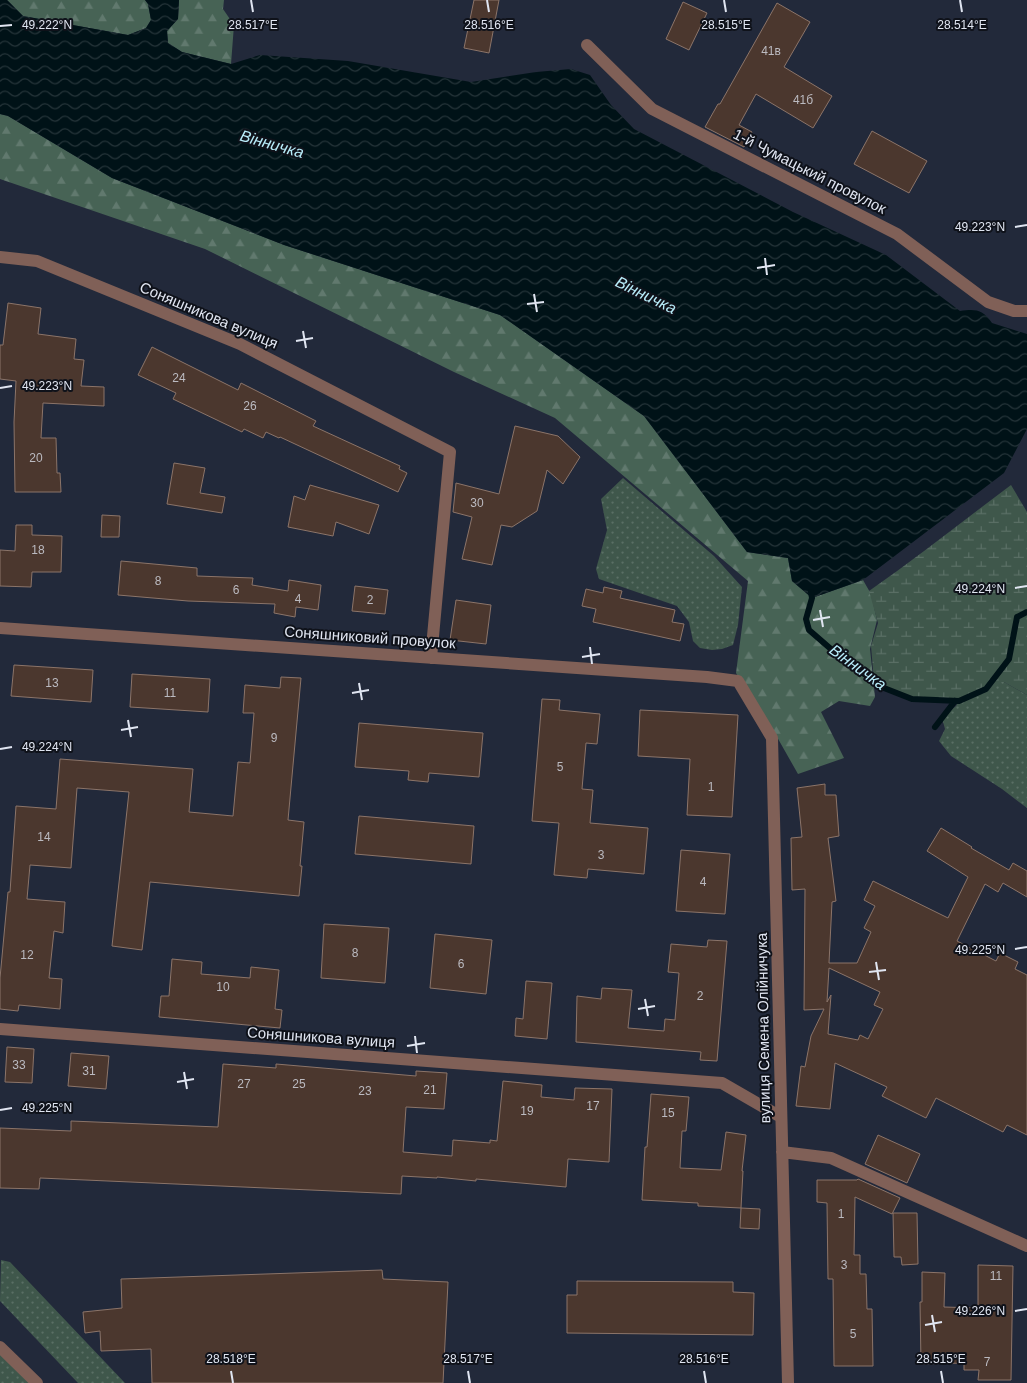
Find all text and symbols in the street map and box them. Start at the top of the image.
text: 49.222°N [22,18,72,32]
text: 28.517°E [228,18,278,32]
text: 28.516°E [464,18,514,32]
text: 28.515°E [701,18,751,32]
text: 28.514°E [937,18,987,32]
house number: 41в [761,44,781,58]
house number: 41б [793,93,813,107]
street label: 1-й Чумацький провулок [731,125,890,217]
water label: Вінничка [238,127,306,161]
text: 49.223°N [955,220,1005,234]
water label: Вінничка [613,273,679,317]
street label: Соняшникова вулиця [137,278,281,352]
house number: 24 [172,371,186,385]
text: 49.223°N [22,379,72,393]
house number: 26 [243,399,257,413]
house number: 20 [29,451,43,465]
house number: 30 [470,496,484,510]
house number: 18 [31,543,45,557]
house number: 8 [155,574,162,588]
text: 49.224°N [955,582,1005,596]
house number: 6 [233,583,240,597]
house number: 4 [295,592,302,606]
house number: 2 [367,593,374,607]
street label: Соняшниковий провулок [284,623,457,651]
water label: Вінничка [827,641,890,693]
house number: 13 [45,676,59,690]
house number: 11 [164,686,177,700]
house number: 9 [271,731,278,745]
text: 49.224°N [22,740,72,754]
house number: 5 [557,760,564,774]
house number: 1 [708,780,715,794]
house number: 14 [37,830,51,844]
house number: 3 [598,848,605,862]
house number: 4 [700,875,707,889]
street label: вулиця Семена Олійничука [753,932,773,1123]
text: 49.225°N [955,943,1005,957]
house number: 8 [352,946,359,960]
house number: 12 [20,948,34,962]
house number: 6 [458,957,465,971]
house number: 10 [216,980,230,994]
house number: 2 [697,989,704,1003]
street label: Соняшникова вулиця [246,1023,396,1051]
house number: 33 [12,1058,26,1072]
house number: 31 [82,1064,96,1078]
house number: 27 [237,1077,251,1091]
house number: 25 [292,1077,306,1091]
house number: 21 [423,1083,437,1097]
house number: 23 [358,1084,372,1098]
house number: 17 [586,1099,600,1113]
text: 49.225°N [22,1101,72,1115]
house number: 19 [520,1104,534,1118]
house number: 15 [661,1106,675,1120]
house number: 1 [838,1207,845,1221]
house number: 3 [841,1258,848,1272]
house number: 11 [990,1269,1003,1283]
text: 49.226°N [955,1304,1005,1318]
house number: 5 [850,1327,857,1341]
text: 28.518°E [206,1352,256,1366]
text: 28.517°E [443,1352,493,1366]
text: 28.516°E [679,1352,729,1366]
text: 28.515°E [916,1352,966,1366]
house number: 7 [984,1355,991,1369]

